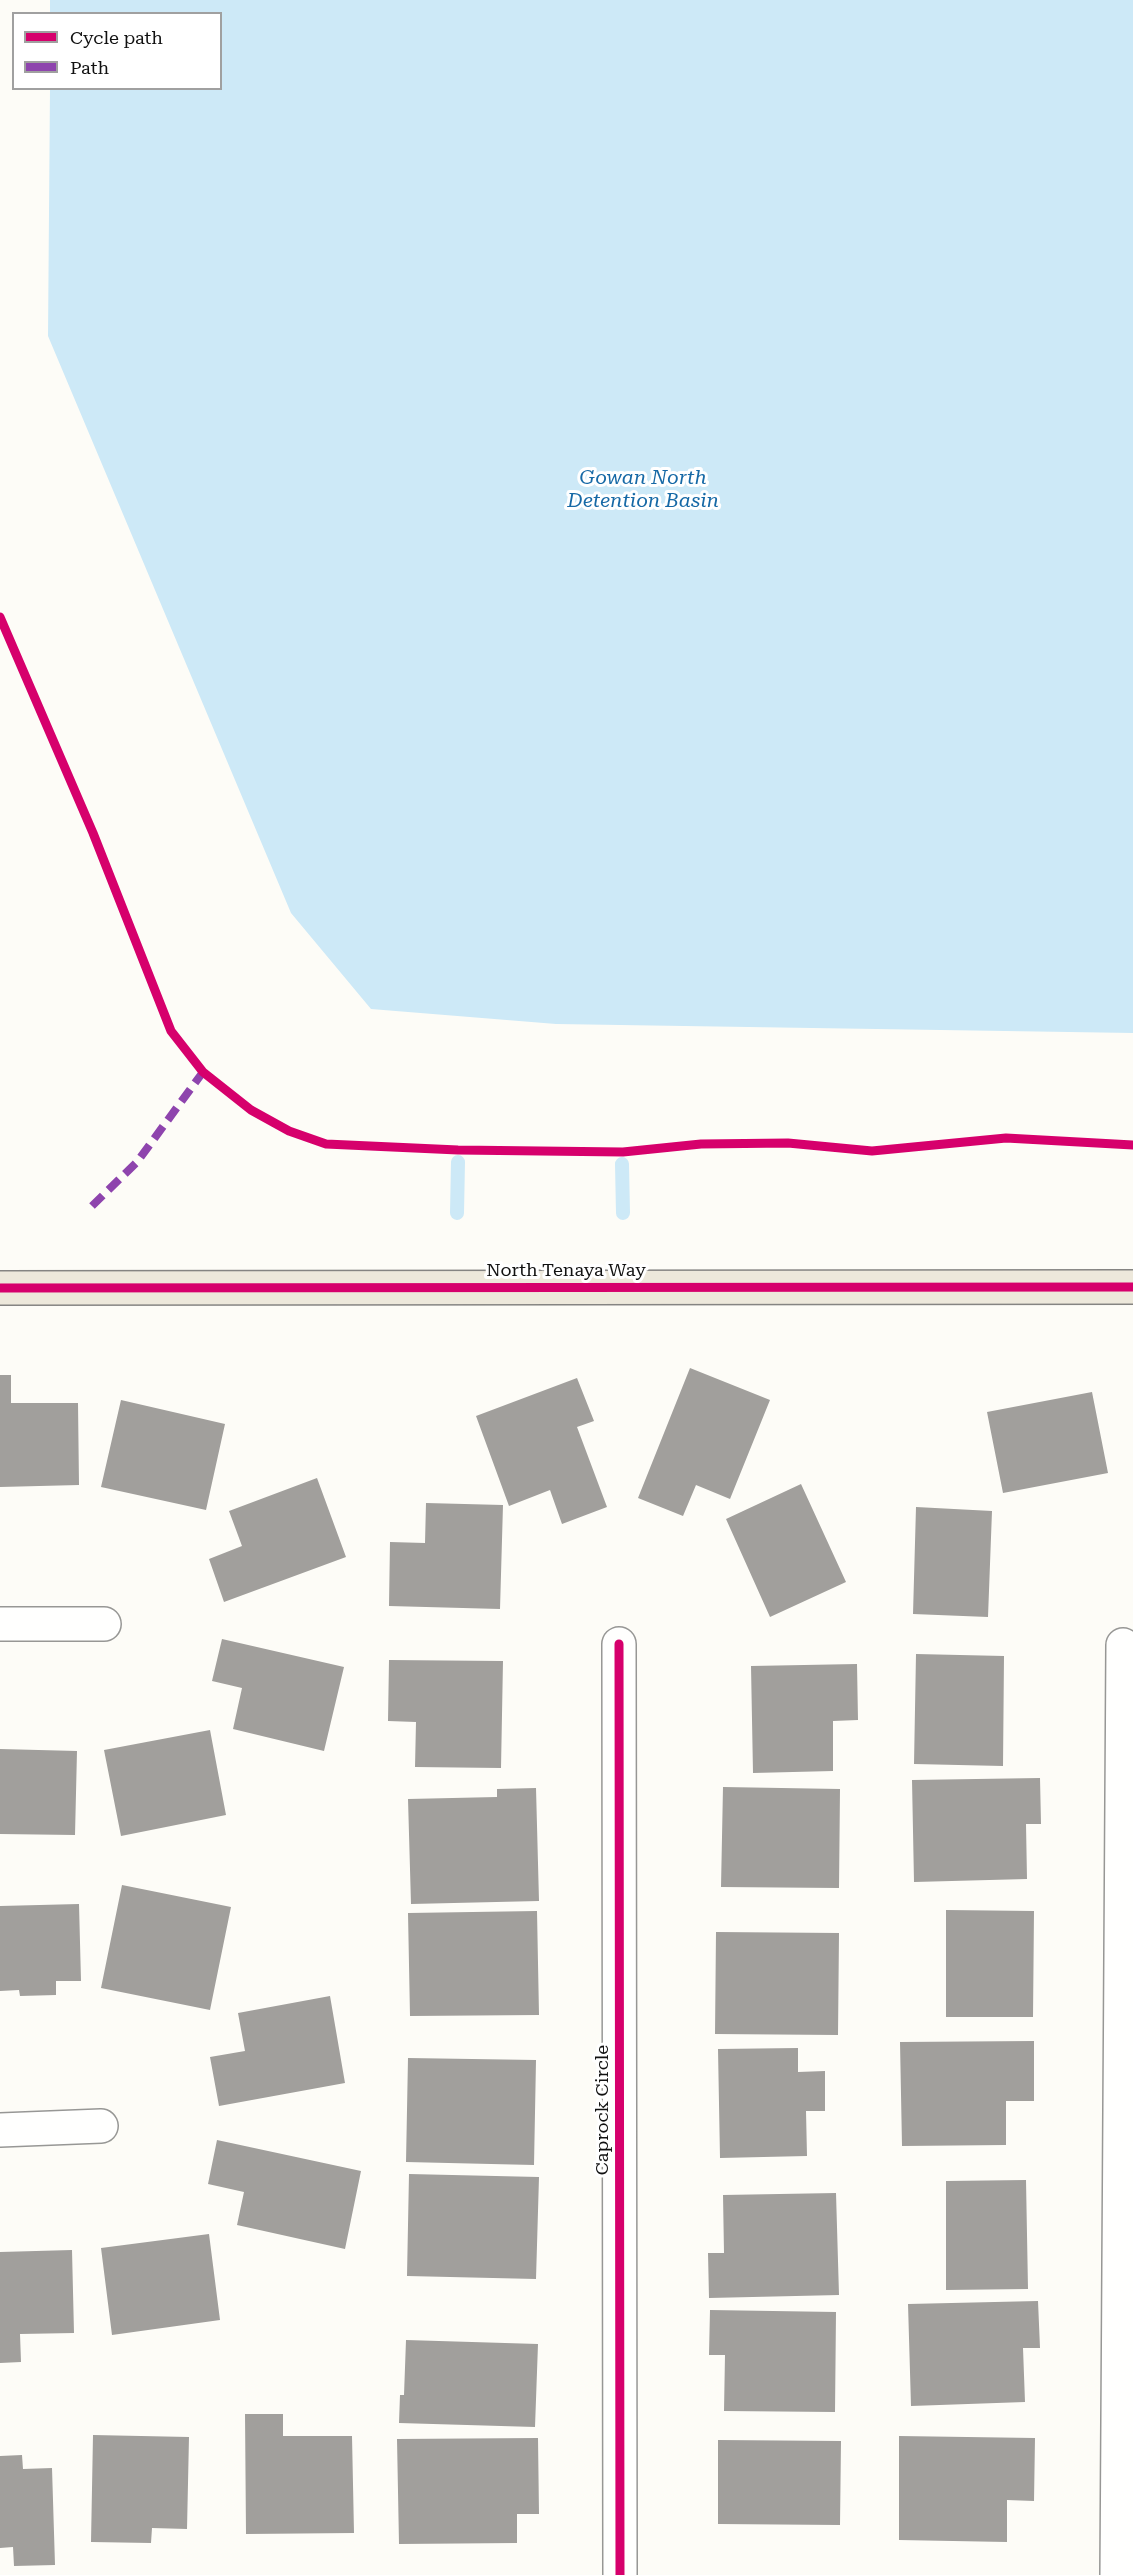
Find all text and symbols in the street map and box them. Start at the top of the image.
legend [12,12,222,90]
text: Cycle path [70,27,163,48]
text: Path [70,57,109,78]
water label: Gowan North Detention Basin [567,466,719,513]
street label: North Tenaya Way [486,1260,646,1282]
street label: Caprock Circle [592,2045,614,2175]

